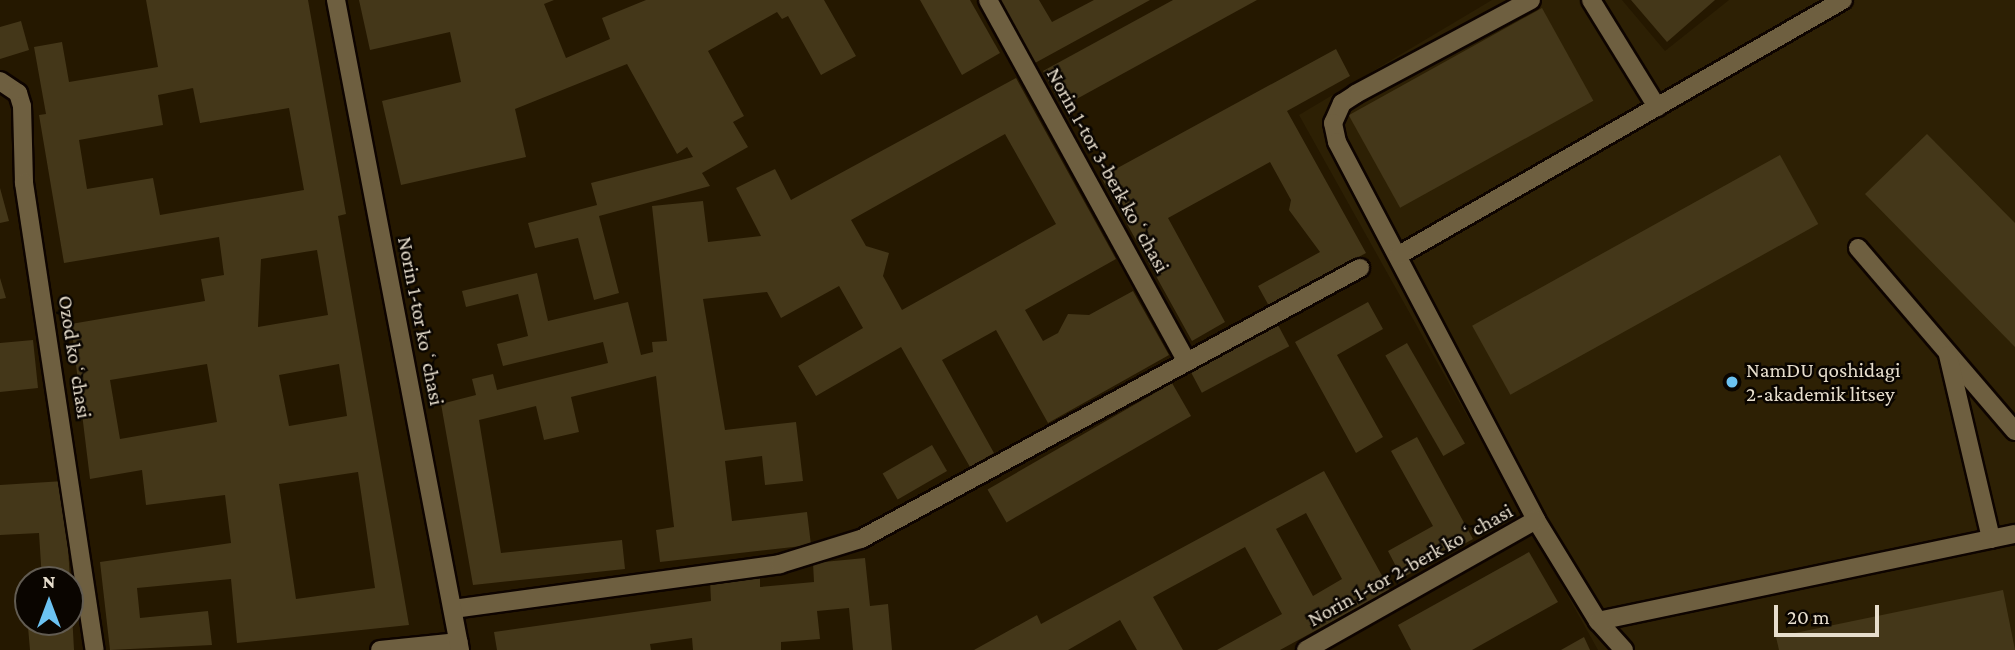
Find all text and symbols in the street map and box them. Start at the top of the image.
street label: Norin 1-tor 3-berk koʻchasi [1041,63,1175,277]
street label: Norin 1-tor koʻchasi [392,234,450,408]
street label: Ozod koʻchasi [53,294,97,420]
place label: NamDU qoshidagi 2-akademik litsey [1746,357,1900,407]
marker: NamDU qoshidagi 2-akademik litsey [1724,374,1740,390]
street label: Norin 1-tor 2-berk koʻchasi [1303,498,1517,632]
north arrow [14,566,84,636]
text: N [43,571,55,592]
scale bar [1777,590,1882,634]
text: 20 m [1787,605,1830,629]

